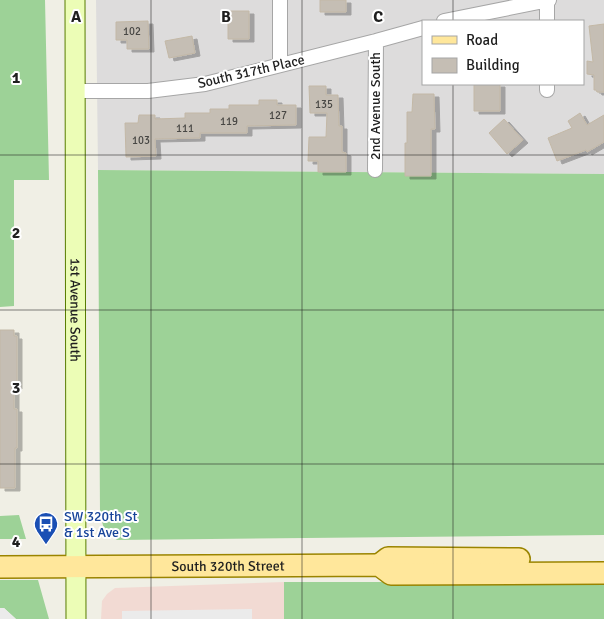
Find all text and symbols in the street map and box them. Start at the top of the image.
text: A [71,7,82,27]
text: B [221,7,231,27]
text: C [373,7,383,27]
legend [422,20,584,85]
house number: 102 [123,25,141,38]
text: Road [466,31,498,49]
street label: South 317th Place [196,51,306,92]
street label: 2nd Avenue South [367,52,384,160]
text: Building [466,56,520,74]
text: 1 [12,68,21,88]
house number: 135 [315,98,333,111]
house number: 127 [269,109,287,122]
house number: 119 [220,115,238,128]
house number: 111 [176,122,194,135]
house number: 103 [132,134,150,147]
text: 2 [12,223,20,243]
street label: 1st Avenue South [66,258,84,362]
text: 3 [12,378,20,398]
place label: SW 320th St & 1st Ave S [64,508,138,541]
bus stop icon: SW 320th St & 1st Ave S [33,511,59,545]
text: 4 [12,532,21,552]
street label: South 320th Street [171,557,285,575]

